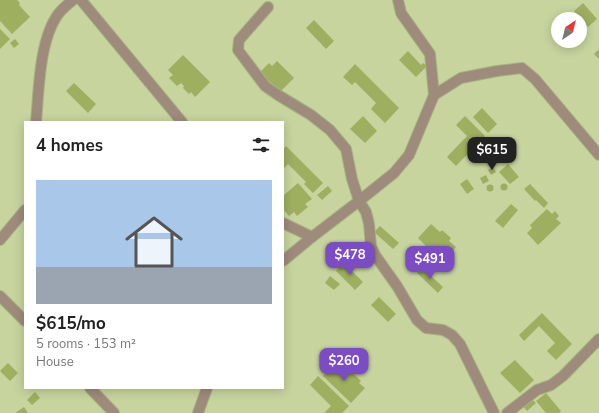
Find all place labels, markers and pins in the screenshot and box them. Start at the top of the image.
pin: $615 [468,137,516,171]
pin: $478 [326,242,374,276]
pin: $491 [406,246,454,280]
pin: $260 [320,348,368,382]

